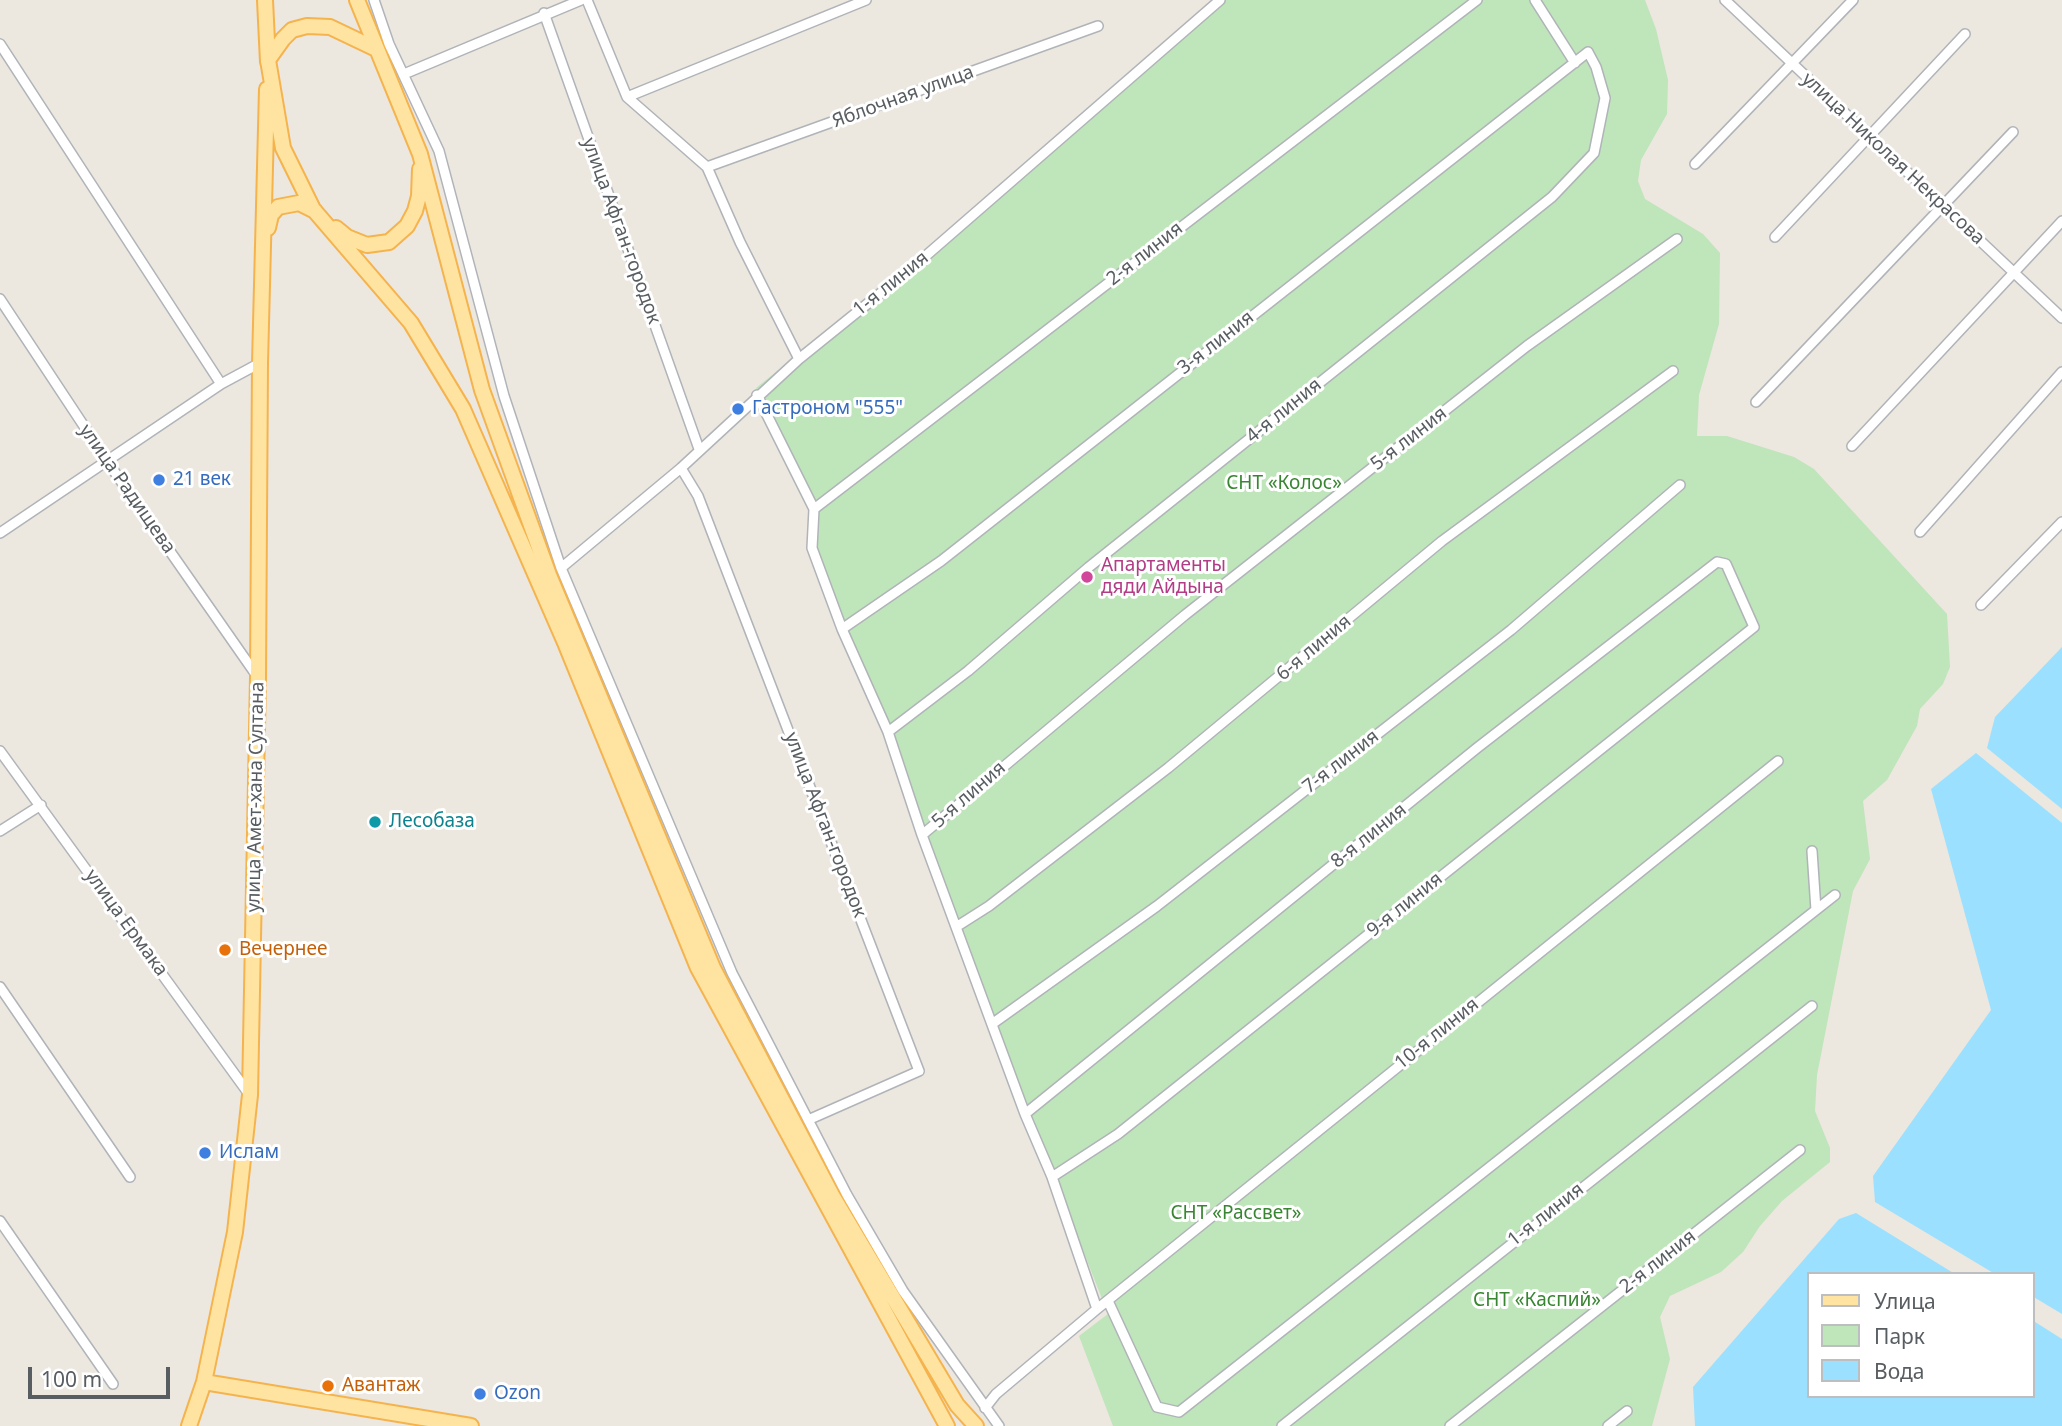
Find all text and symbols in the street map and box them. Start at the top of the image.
street label: Яблочная улица [829,61,977,133]
street label: улица Николая Некрасова [1797,68,1989,250]
street label: улица Афган-городок [577,135,665,327]
street label: 2-я линия [1102,217,1188,291]
street label: 1-я линия [849,247,933,321]
street label: 3-я линия [1173,306,1259,380]
street label: 4-я линия [1242,374,1326,448]
place label: Гастроном "555" [752,398,903,420]
marker: Гастроном "555" [730,401,746,417]
street label: 5-я линия [1366,402,1452,476]
street label: улица Радищева [74,420,180,558]
place label: 21 век [173,469,231,491]
marker: 21 век [151,472,167,488]
park label: СНТ «Колос» [1226,473,1342,495]
place label: Апартаменты дяди Айдына [1101,555,1226,599]
marker: Апартаменты дяди Айдына [1079,569,1095,585]
street label: 6-я линия [1272,610,1356,686]
street label: улица Амет-хана Султана [243,681,269,913]
street label: 7-я линия [1298,725,1384,799]
street label: улица Афган-городок [779,729,871,921]
street label: 5-я линия [927,757,1011,833]
street label: 8-я линия [1327,799,1411,873]
place label: Лесобаза [389,811,475,833]
marker: Лесобаза [367,814,383,830]
street label: улица Ермака [80,865,172,981]
street label: 9-я линия [1363,868,1447,942]
place label: Вечернее [239,939,327,961]
marker: Вечернее [217,942,233,958]
street label: 10-я линия [1391,993,1483,1075]
place label: Ислам [219,1142,279,1164]
marker: Ислам [197,1145,213,1161]
street label: 1-я линия [1503,1178,1589,1252]
park label: СНТ «Рассвет» [1170,1203,1302,1225]
street label: 2-я линия [1615,1225,1701,1299]
legend [1806,1272,2034,1398]
text: Улица [1874,1287,1936,1315]
park label: СНТ «Каспий» [1473,1290,1601,1312]
text: Парк [1874,1322,1925,1350]
scale bar [32,1352,173,1396]
text: Вода [1874,1357,1924,1385]
text: 100 m [41,1365,102,1393]
place label: Авантаж [342,1375,421,1397]
marker: Авантаж [320,1378,336,1394]
place label: Ozon [494,1383,541,1405]
marker: Ozon [472,1386,488,1402]

